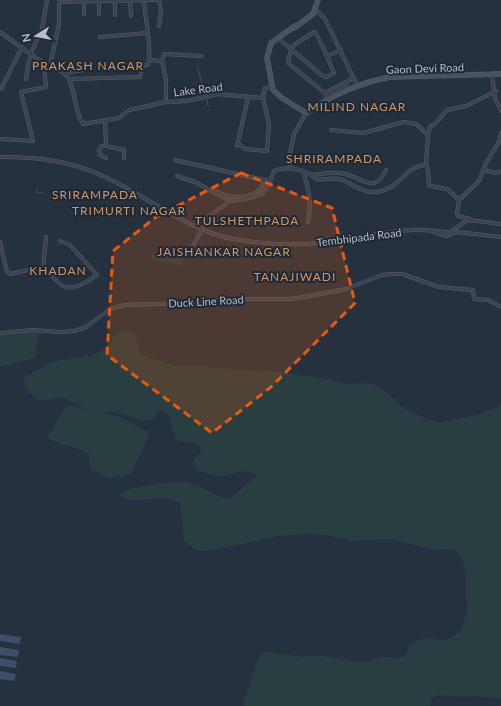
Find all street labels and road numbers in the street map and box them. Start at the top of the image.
street label: Gaon Devi Road [386,60,464,76]
street label: Lake Road [173,80,223,98]
street label: Tembhipada Road [316,225,402,249]
street label: Duck Line Road [168,293,244,309]

